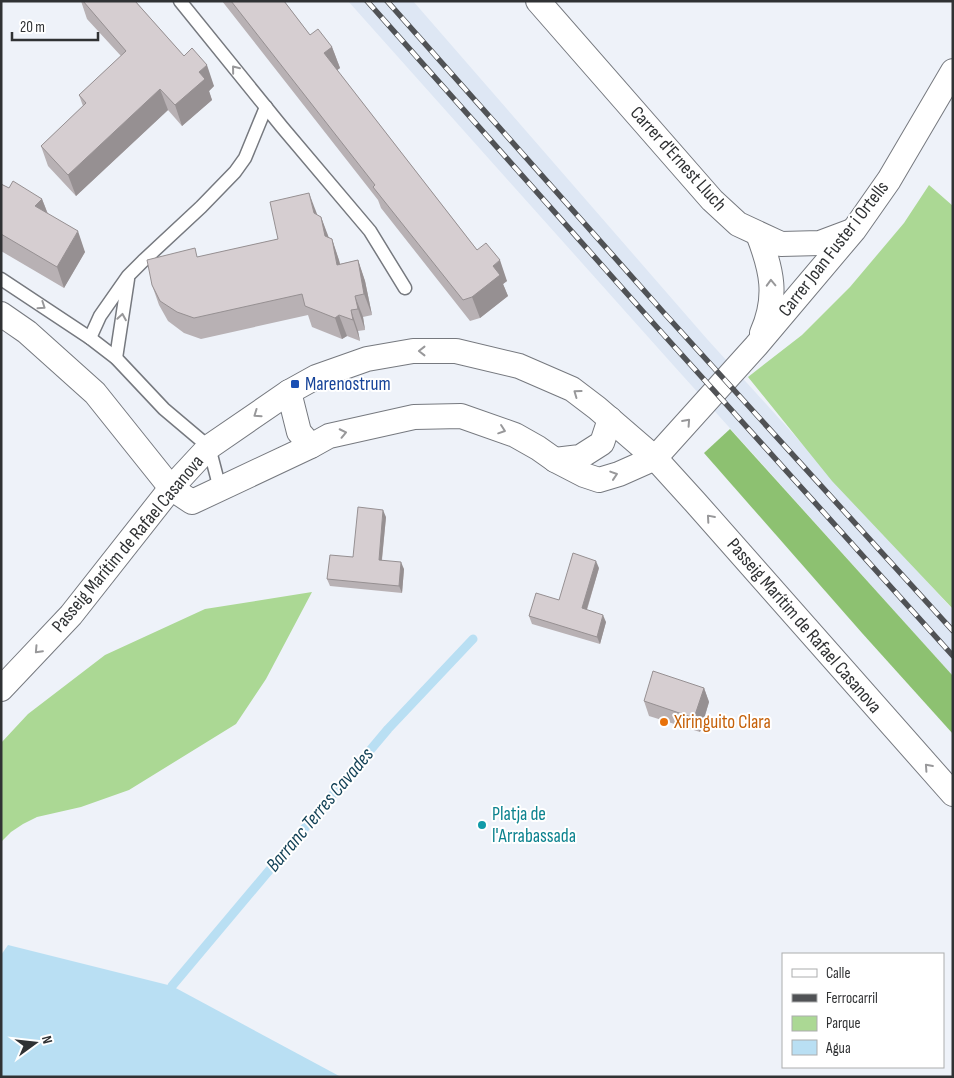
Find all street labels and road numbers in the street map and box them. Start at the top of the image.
street label: Carrer d'Ernest Lluch [625,102,731,216]
street label: Carrer Joan Fuster i Ortells [774,177,894,321]
street label: Passeig Marítim de Rafael Casanova [47,451,209,637]
street label: Passeig Marítim de Rafael Casanova [722,534,886,718]

